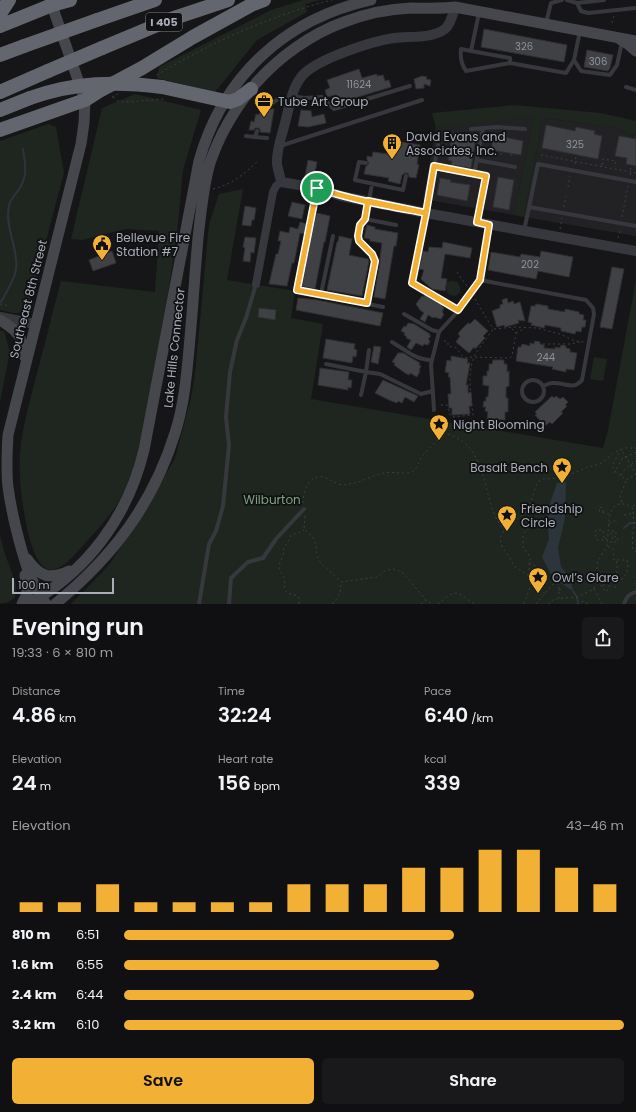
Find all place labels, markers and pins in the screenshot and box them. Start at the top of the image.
office icon: Tube Art Group [253,90,275,118]
place label: Tube Art Group [278,93,368,110]
place label: David Evans and Associates, Inc. [406,128,506,159]
building icon: David Evans and Associates, Inc. [381,132,403,160]
pin [300,171,334,205]
place label: Bellevue Fire Station #7 [116,229,190,260]
public building icon: Bellevue Fire Station #7 [91,233,113,261]
place icon: Night Blooming [428,413,450,441]
place label: Night Blooming [453,416,545,433]
place icon: Basalt Bench [551,456,573,484]
place label: Basalt Bench [470,459,548,476]
place label: Friendship Circle [521,500,583,531]
place icon: Friendship Circle [496,504,518,532]
place icon: Owl’s Glare [527,566,549,594]
place label: Owl’s Glare [552,569,619,586]

